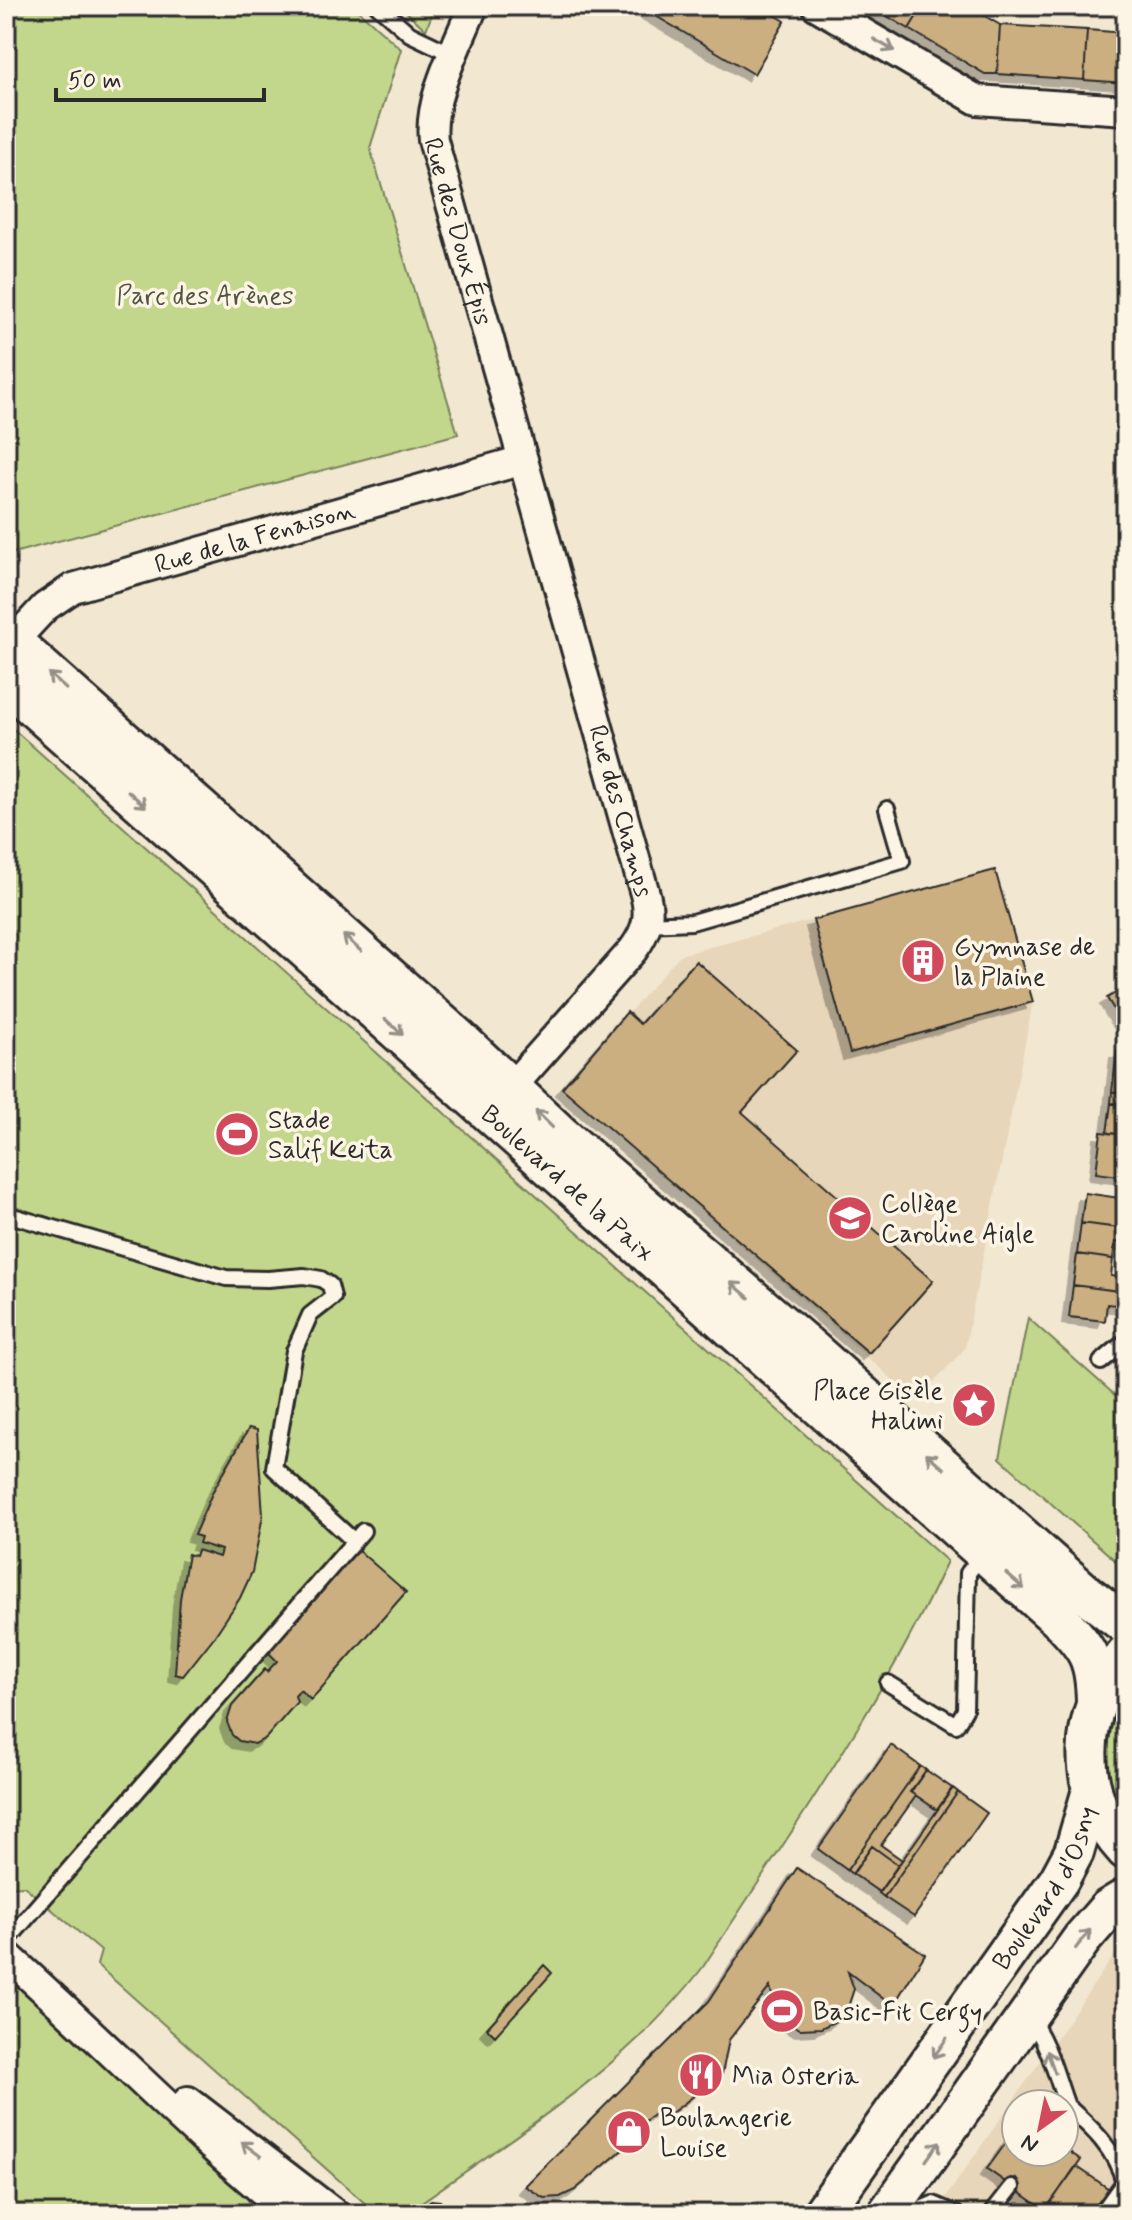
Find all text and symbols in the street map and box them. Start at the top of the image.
one-way arrow [872,37,895,53]
scale bar [56,52,264,102]
text: 50 m [68,66,122,97]
street label: Rue des Doux Épis [414,134,499,329]
park label: Parc des Arènes [116,280,294,314]
street label: Rue de la Fenaison [151,494,359,583]
one-way arrow [48,672,68,690]
street label: Rue des Champs [579,721,660,901]
one-way arrow [126,790,146,808]
place label: Gymnase de la Plaine [954,931,1095,995]
one-way arrow [342,935,362,953]
building icon: Gymnase de la Plaine [899,937,947,985]
one-way arrow [384,1018,404,1036]
street label: Boulevard de la Paix [473,1098,660,1270]
place label: Stade Salif Keita [268,1104,393,1168]
one-way arrow [534,1109,554,1128]
sports icon: Stade Salif Keita [213,1110,261,1158]
place label: Collège Caroline Aigle [881,1188,1035,1252]
school or university icon: Collège Caroline Aigle [826,1194,874,1242]
one-way arrow [730,1281,750,1299]
place label: Place Gisèle Halimi [813,1375,943,1439]
place icon: Place Gisèle Halimi [950,1381,998,1429]
one-way arrow [926,1452,946,1470]
one-way arrow [1004,1571,1024,1589]
street label: Boulevard d'Osny [985,1802,1105,1978]
one-way arrow [1075,1929,1092,1950]
sports icon: Basic-Fit Cergy [758,1987,806,2035]
place label: Basic-Fit Cergy [813,1996,982,2033]
one-way arrow [932,2037,949,2058]
one-way arrow [1043,2050,1057,2075]
restaurant icon: Mia Osteria [677,2051,725,2099]
place label: Mia Osteria [732,2060,859,2094]
north arrow [1000,2088,1080,2168]
place label: Boulangerie Louise [660,2102,792,2166]
shop icon: Boulangerie Louise [605,2108,653,2156]
text: N [1016,2127,1044,2159]
one-way arrow [925,2140,941,2162]
one-way arrow [241,2141,263,2158]

